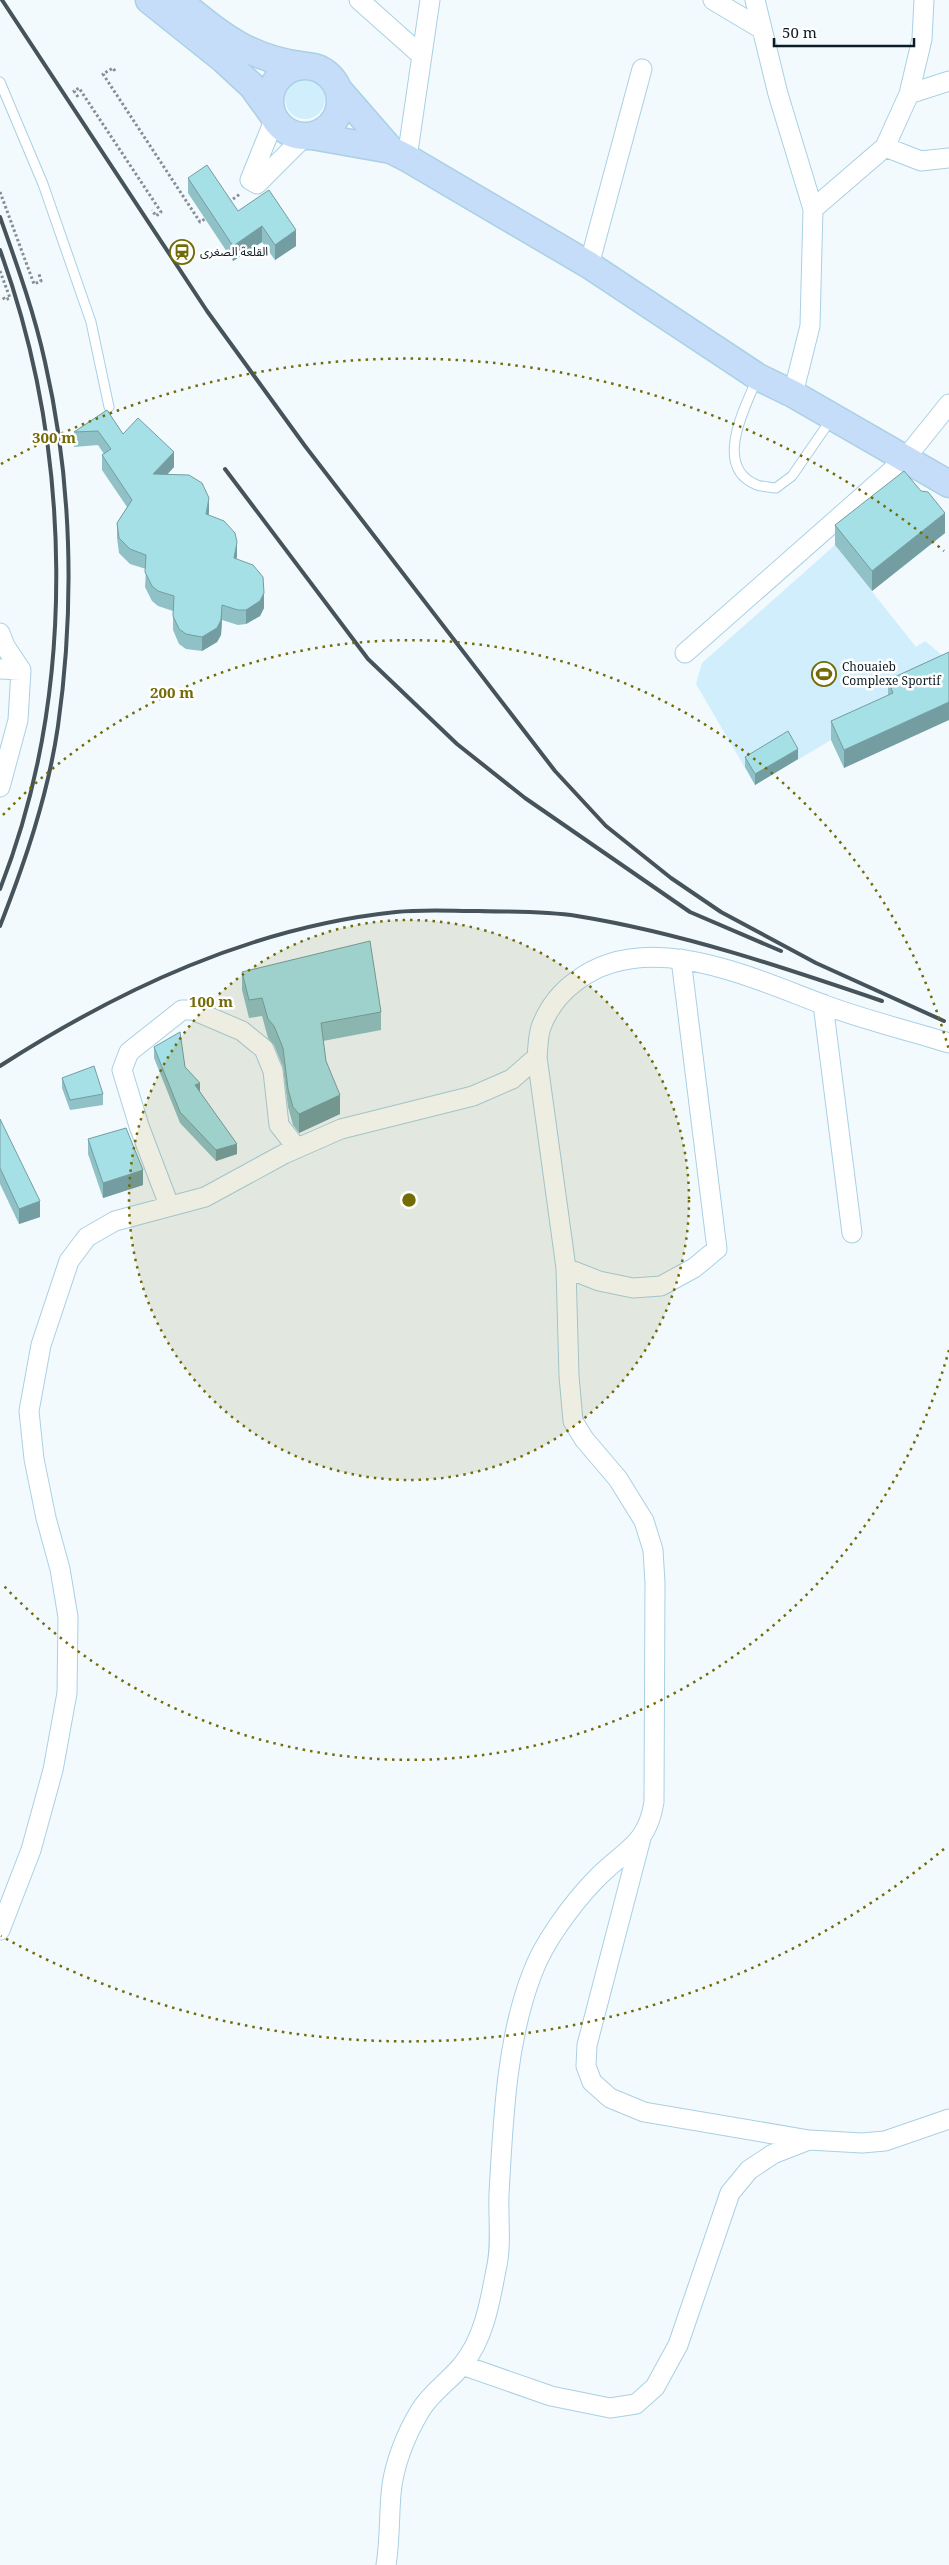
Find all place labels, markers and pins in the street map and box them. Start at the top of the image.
station icon: القلعة الصغرى [169,239,195,265]
place label: القلعة الصغرى [200,243,268,260]
place label: Chouaieb Complexe Sportif [842,658,942,689]
sports icon: Chouaieb Complexe Sportif [811,661,837,687]
centre of rings [400,1191,418,1209]

